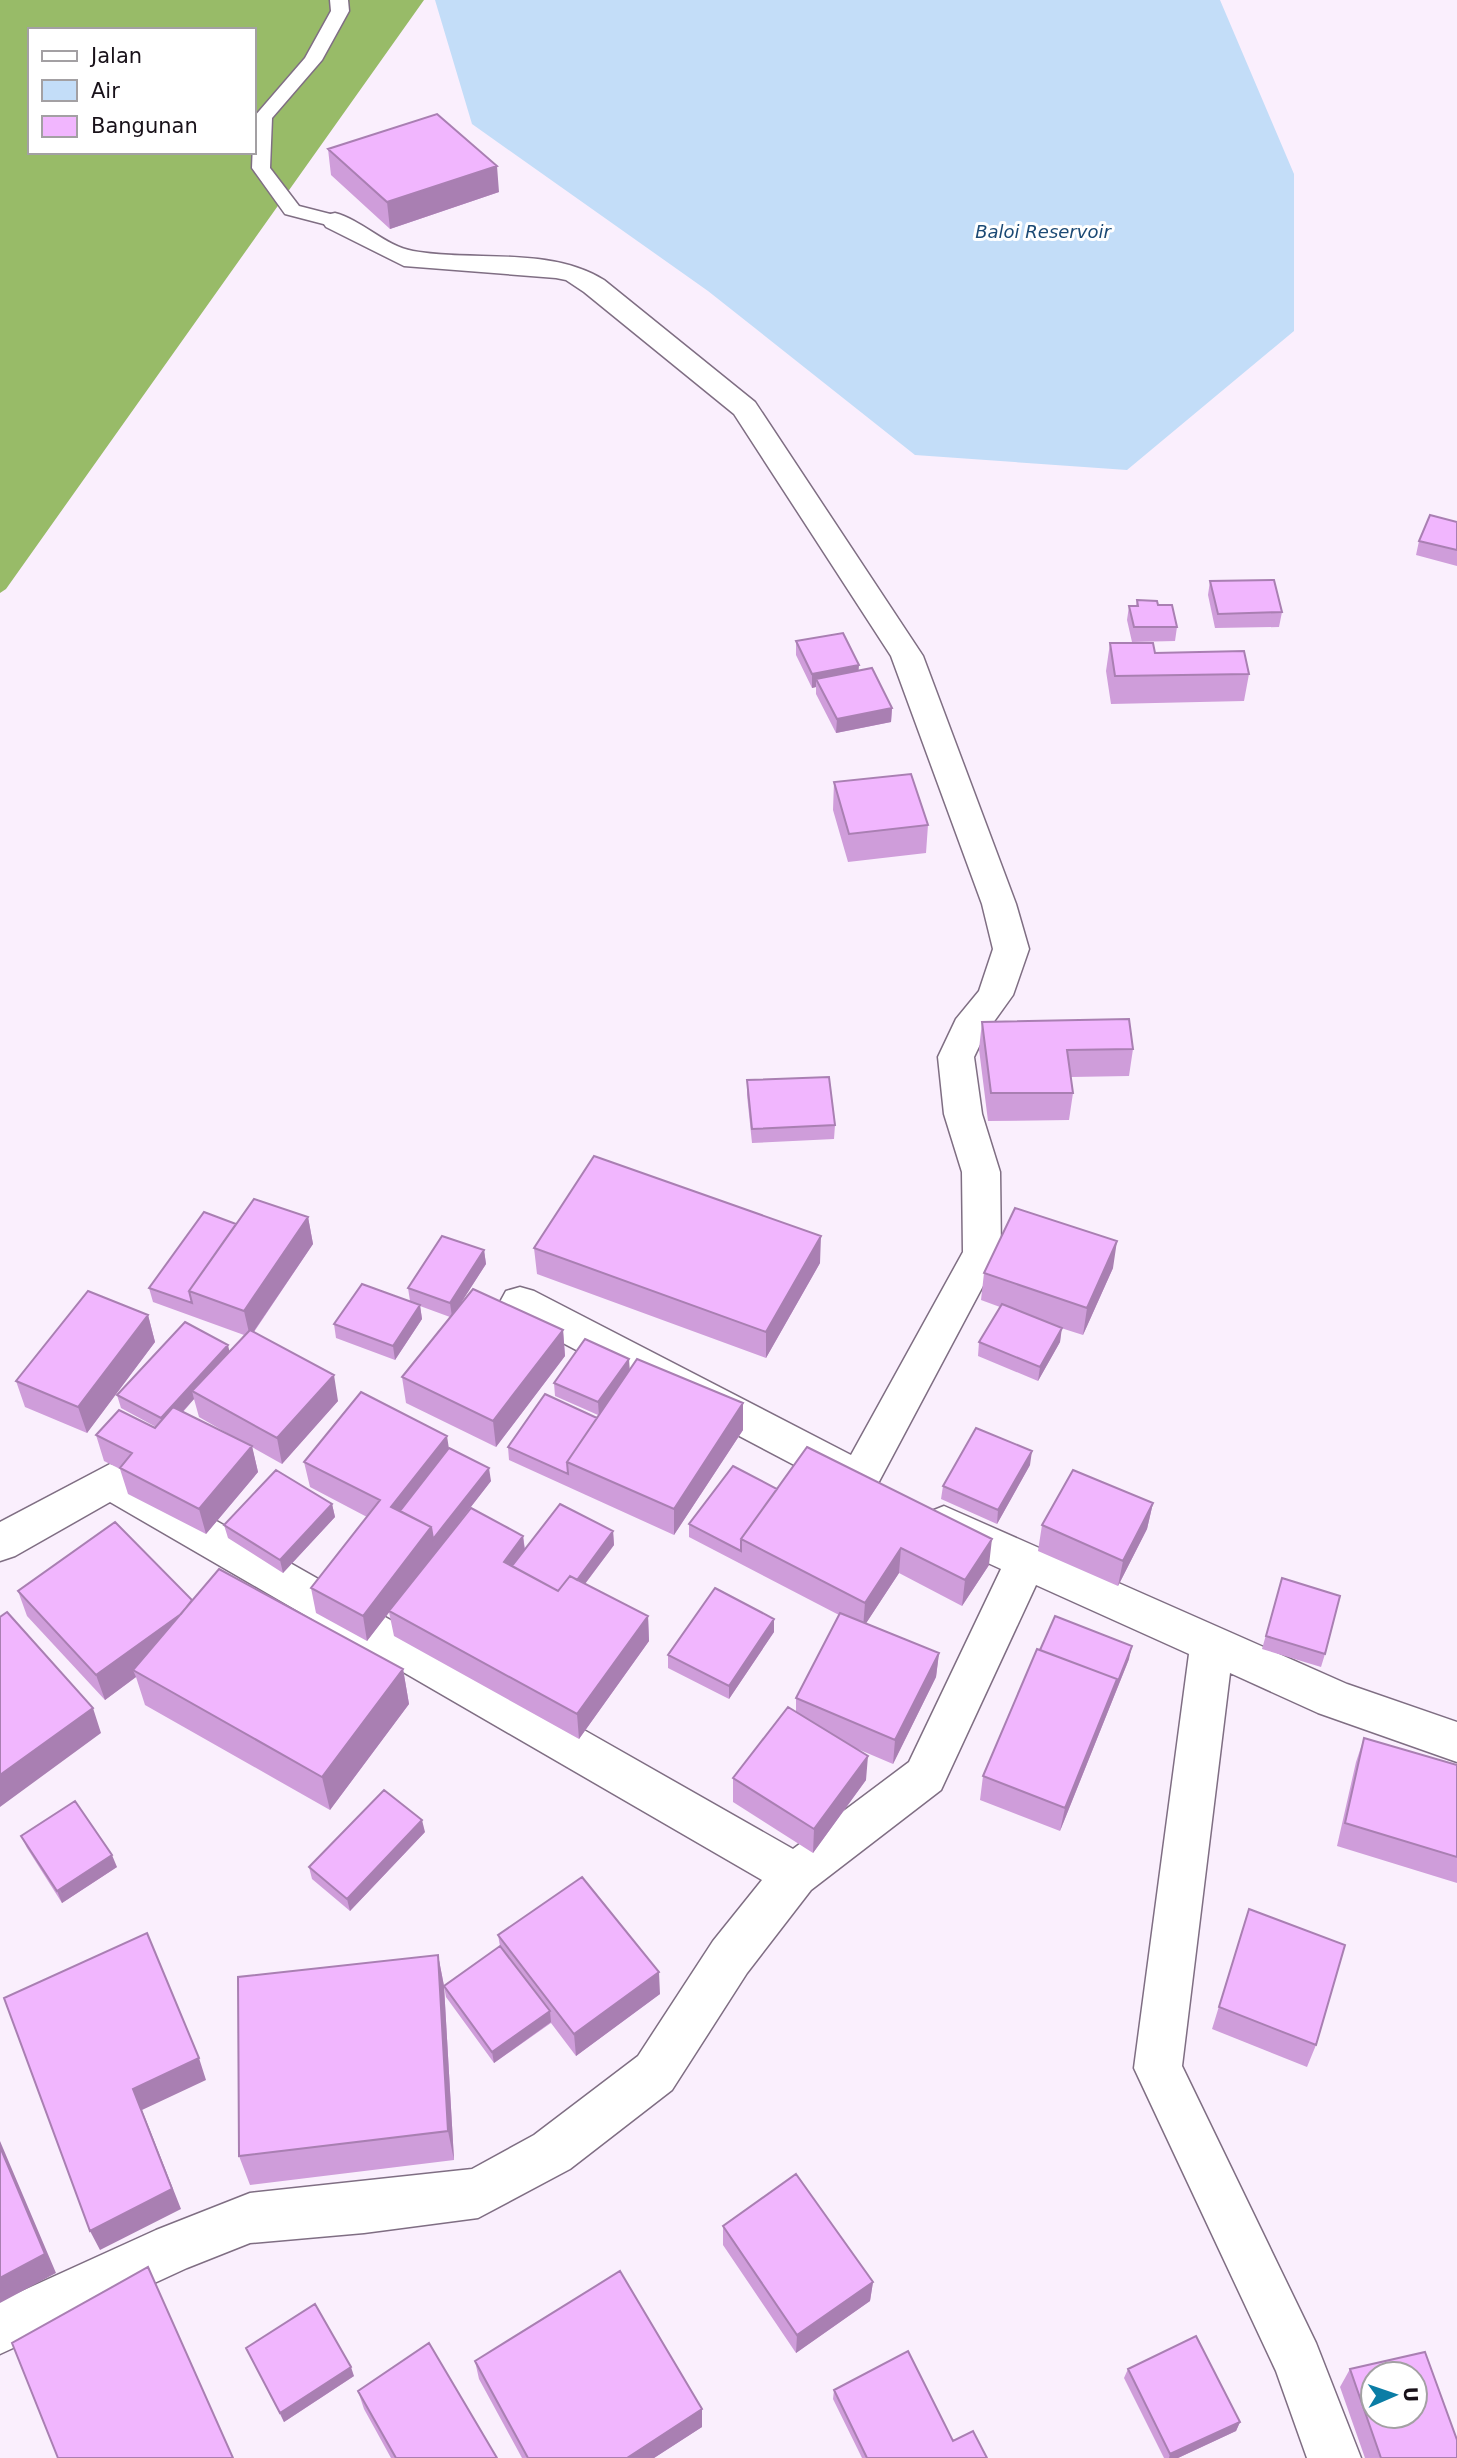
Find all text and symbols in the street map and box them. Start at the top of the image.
legend [28,28,256,154]
text: Jalan [89,44,142,68]
text: Air [91,79,120,103]
text: Bangunan [91,114,198,138]
water label: Baloi Reservoir [975,221,1112,242]
north arrow [1359,2360,1429,2430]
text: U [1400,2386,1422,2403]

